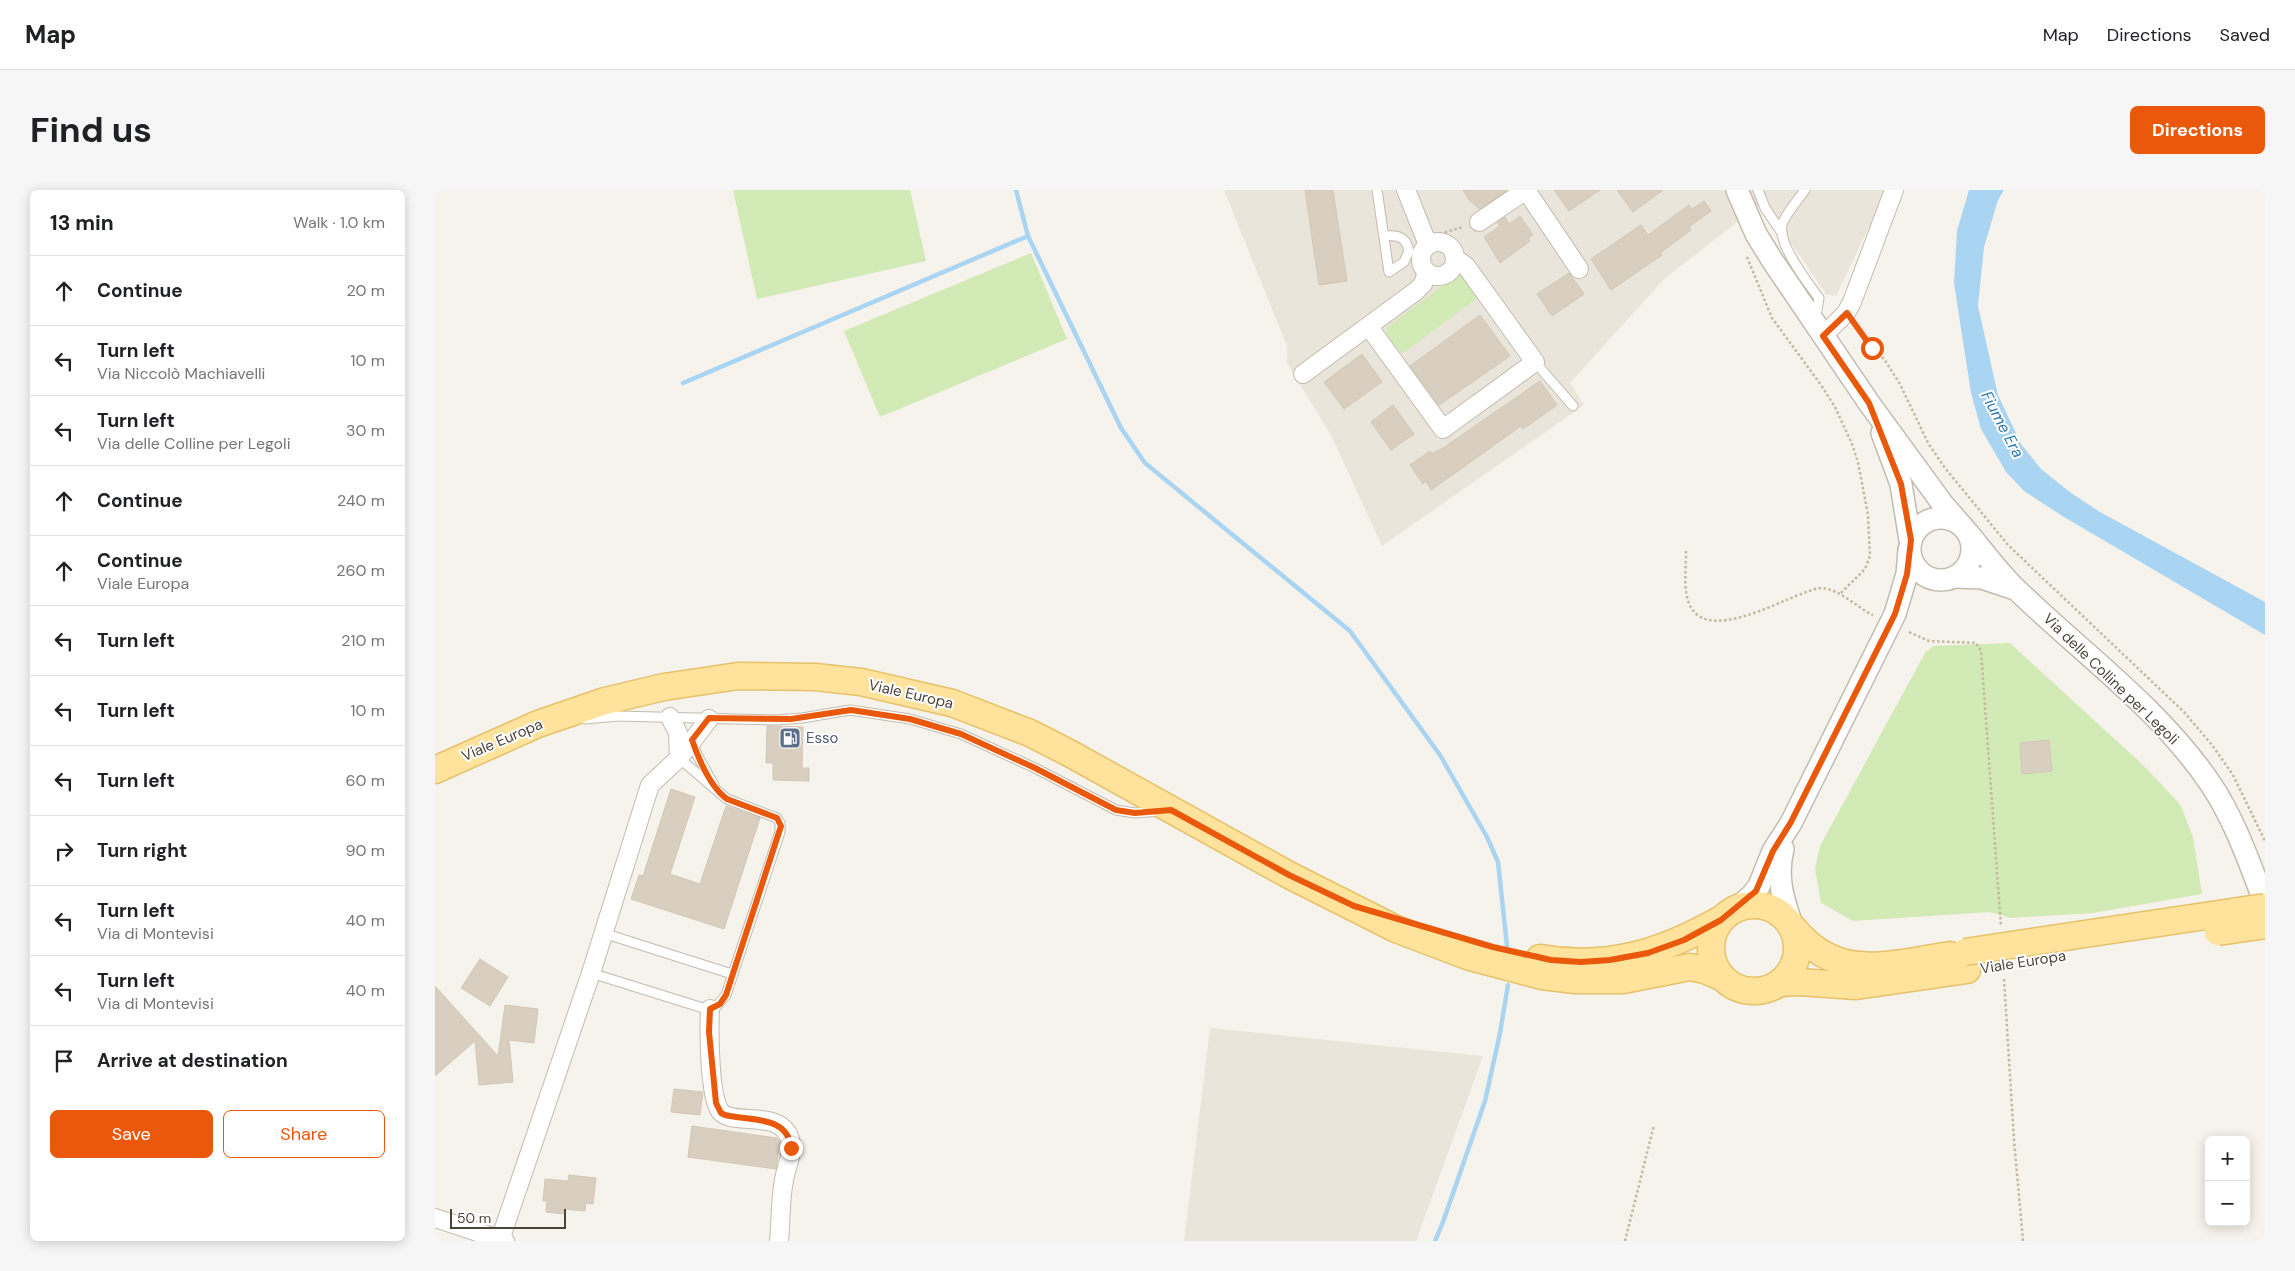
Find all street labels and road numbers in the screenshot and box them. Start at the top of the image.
street label: Via delle Colline per Legoli [2039,609,2183,749]
street label: Viale Europa [867,675,955,713]
street label: Viale Europa [458,714,546,766]
street label: Viale Europa [1979,945,2067,979]

